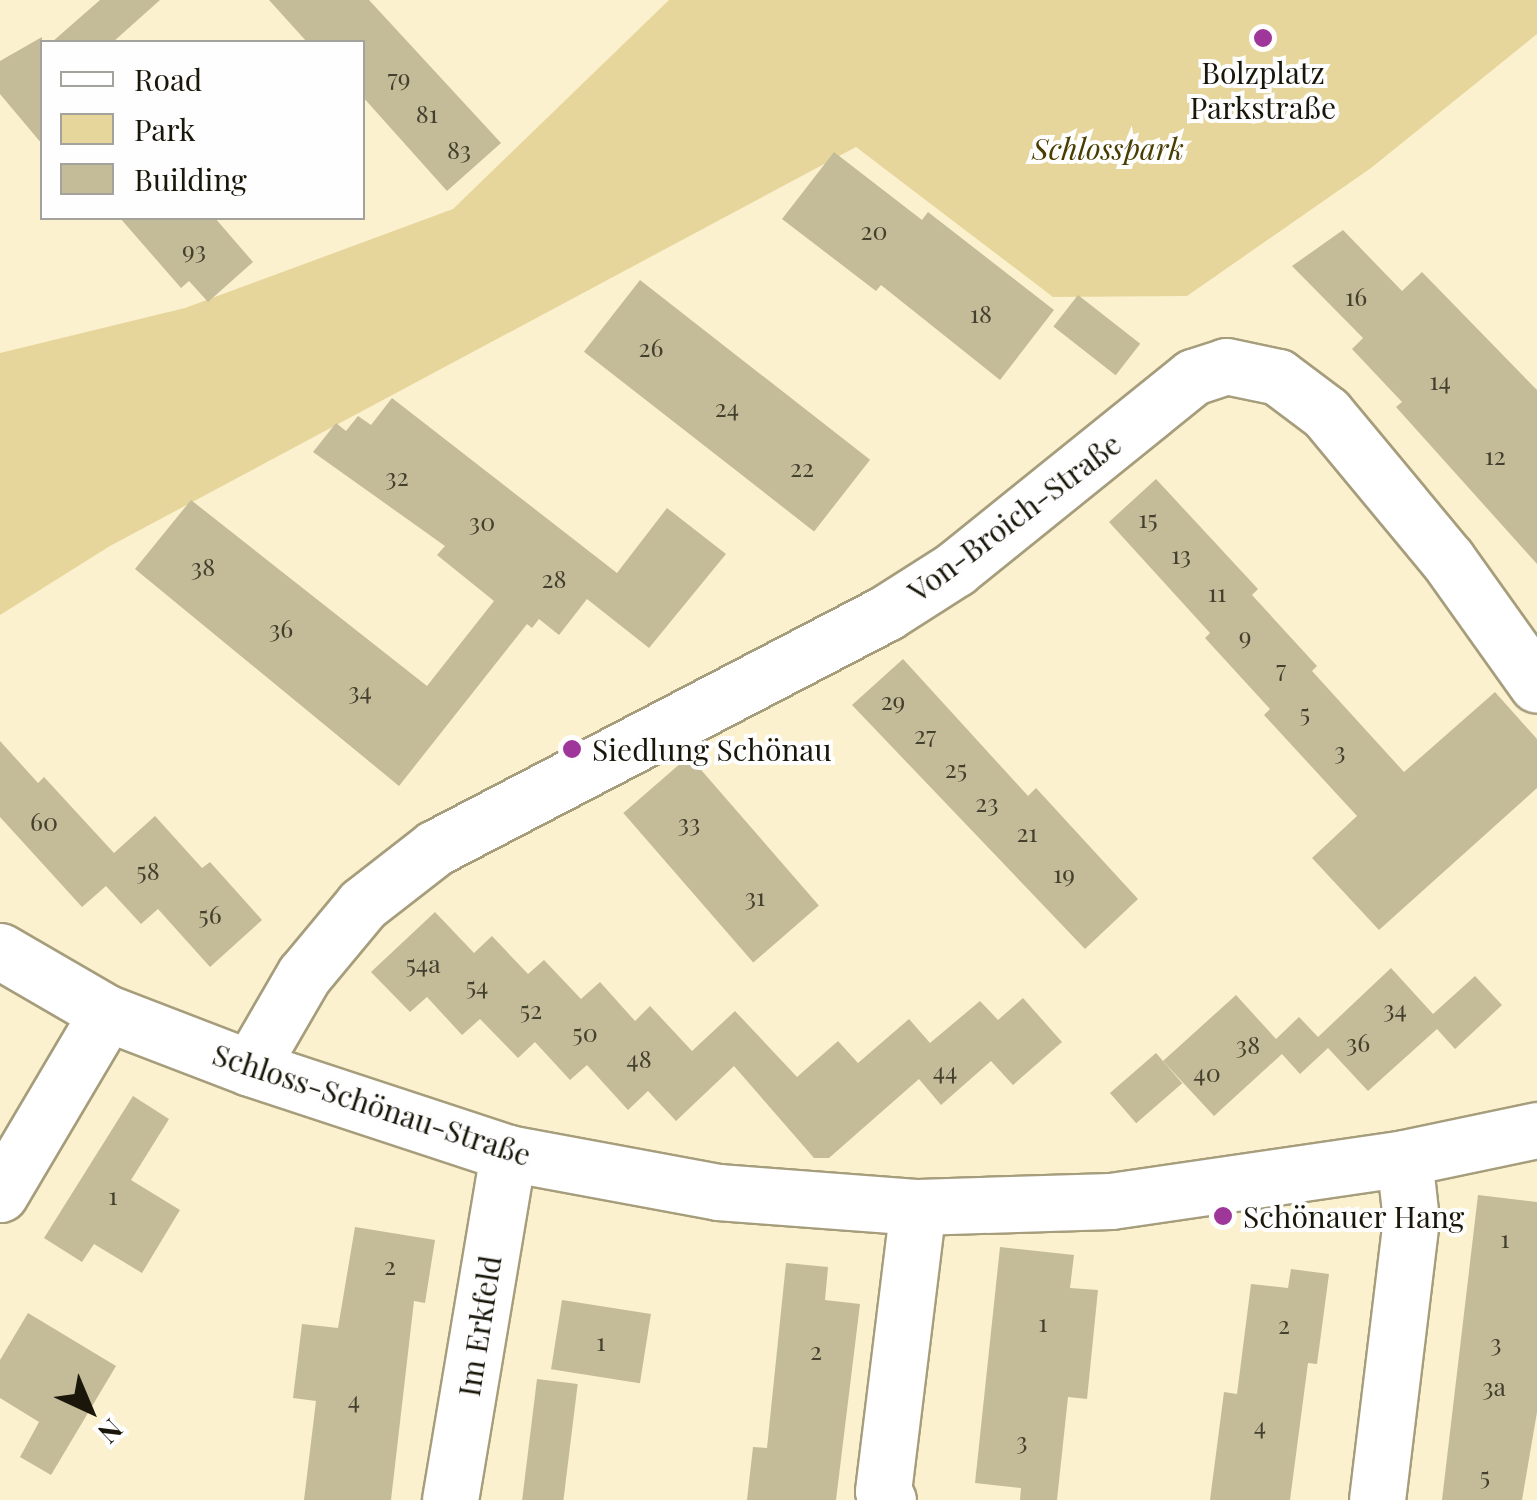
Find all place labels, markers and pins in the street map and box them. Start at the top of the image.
marker: Bolzplatz Parkstraße [1252,27,1274,49]
place label: Bolzplatz Parkstraße [1190,54,1336,124]
place label: Siedlung Schönau [592,731,832,767]
marker: Siedlung Schönau [561,738,583,760]
place label: Schönauer Hang [1243,1198,1465,1234]
marker: Schönauer Hang [1212,1205,1234,1227]

